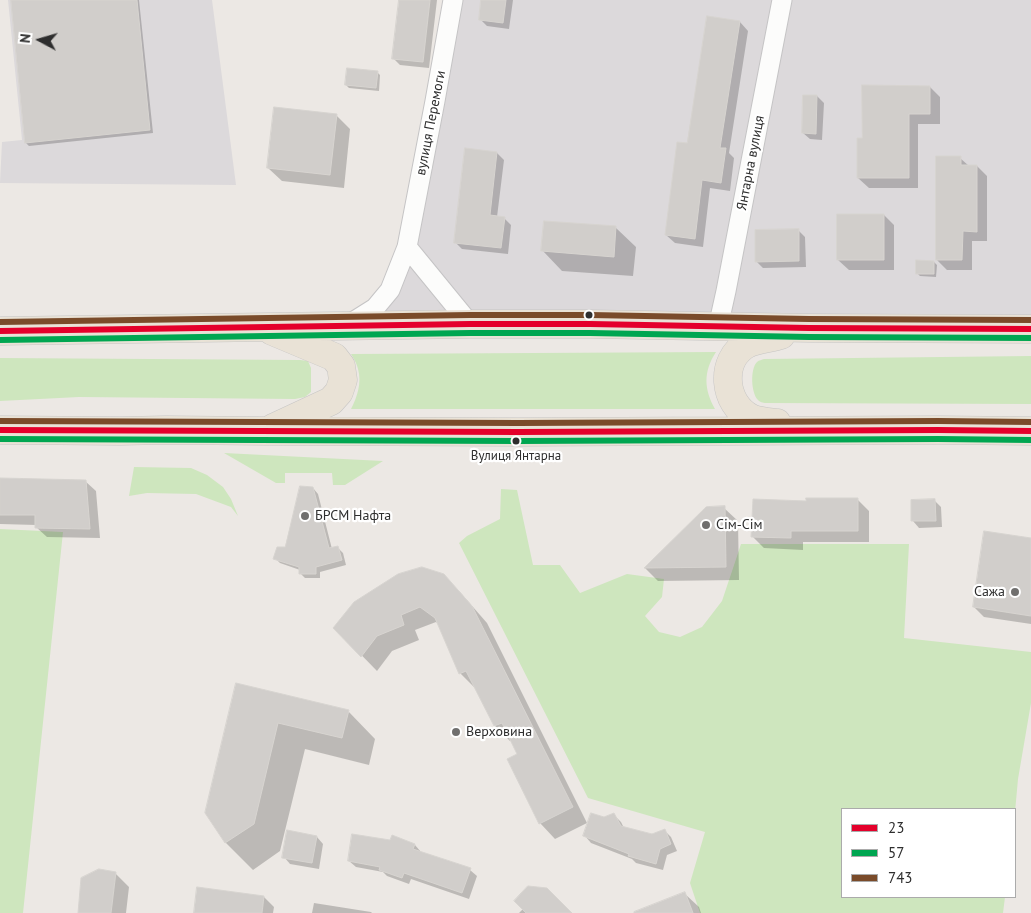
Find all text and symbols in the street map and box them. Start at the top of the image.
north arrow [15,15,65,65]
text: N [16,33,35,44]
street label: вулиця Перемоги [413,69,449,177]
street label: Янтарна вулиця [734,114,768,212]
unlabelled marker [584,310,594,320]
marker: Вулиця Янтарна [511,436,521,446]
place label: Вулиця Янтарна [471,448,561,464]
place label: БРСМ Нафта [315,508,391,524]
marker: БРСМ Нафта [299,510,311,522]
place label: Сім-Сім [716,517,763,533]
marker: Сім-Сім [700,519,712,531]
place label: Сажа [974,584,1005,600]
marker: Сажа [1009,586,1021,598]
place label: Верховина [466,724,532,740]
marker: Верховина [450,726,462,738]
legend [841,808,1016,898]
text: 23 [888,818,904,837]
text: 57 [888,843,904,862]
text: 743 [888,868,913,887]

